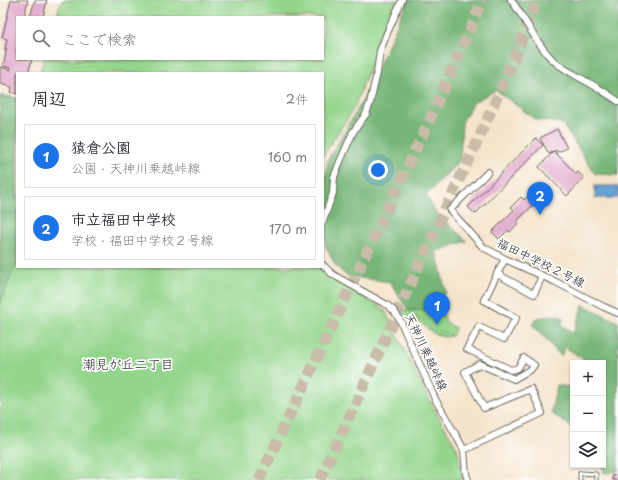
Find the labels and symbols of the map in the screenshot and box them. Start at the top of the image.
your location [368,160,388,180]
pin: 2 [527,182,553,215]
street label: 福田中学校２号線 [494,233,589,291]
pin: 1 [424,292,450,325]
street label: 天神川乗越峠線 [401,310,453,393]
district label: 潮見が丘二丁目 [82,354,174,373]

